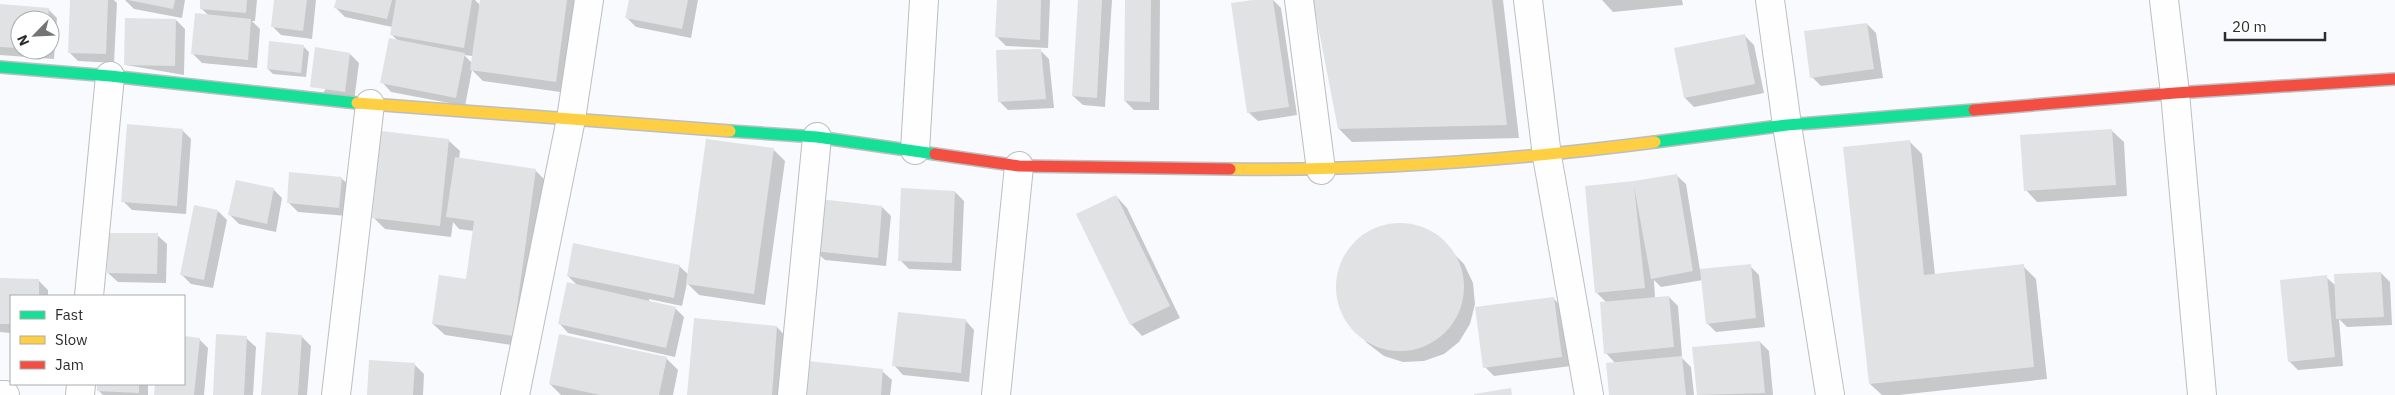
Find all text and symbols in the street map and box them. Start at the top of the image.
north arrow [10,10,60,60]
scale bar [2225,10,2325,42]
text: 20 m [2232,17,2267,36]
text: N [13,32,33,49]
legend [10,295,185,385]
text: Fast [55,305,83,324]
text: Slow [55,330,88,349]
text: Jam [55,355,84,374]

